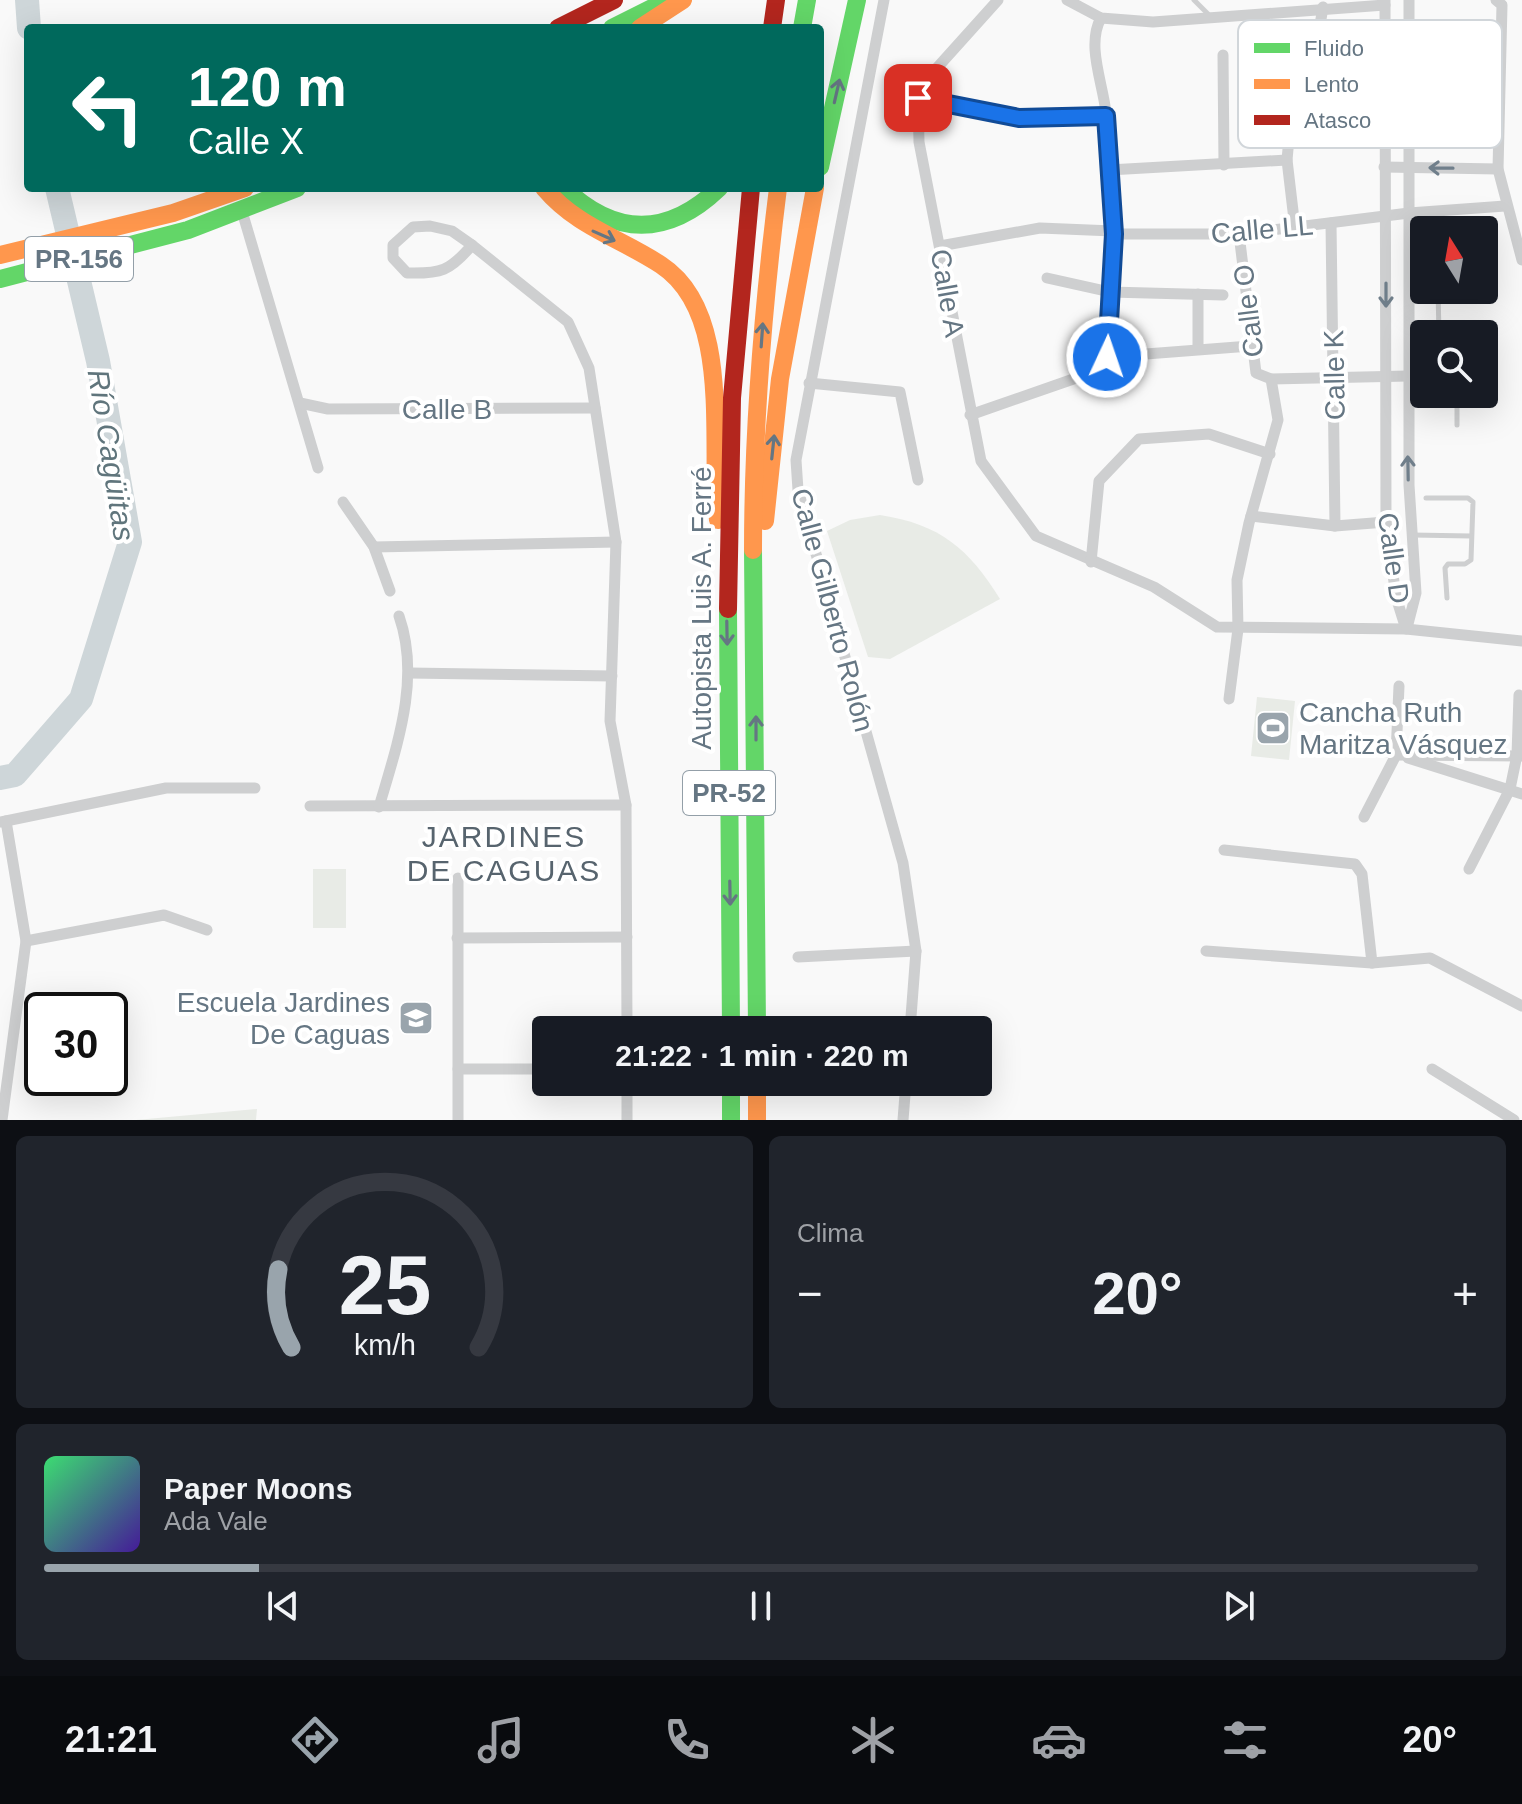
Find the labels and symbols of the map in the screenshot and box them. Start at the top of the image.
legend [1238,20,1502,148]
text: Fluido [1304,36,1364,61]
pin [884,64,952,132]
text: Lento [1304,72,1359,97]
one-way arrow [830,79,845,105]
text: Atasco [1304,108,1371,133]
one-way arrow [1428,161,1455,176]
street label: Calle LL [1210,210,1315,249]
north arrow [1410,216,1498,304]
one-way arrow [591,229,615,244]
road number: PR-156 [25,237,133,281]
street label: Calle A [925,247,971,340]
street label: Calle O [1227,263,1270,359]
one-way arrow [1378,281,1394,308]
position arrow [1065,315,1149,399]
one-way arrow [755,322,770,349]
street label: Calle K [1318,329,1351,420]
water label: Río Cagüitas [82,367,141,543]
street label: Calle B [402,394,492,425]
one-way arrow [765,434,780,461]
one-way arrow [1401,455,1416,482]
street label: Autopista Luis A. Ferré [686,466,717,750]
street label: Calle Gilberto Rolón [785,485,880,735]
street label: Calle D [1372,510,1415,606]
one-way arrow [719,619,734,646]
place label: Cancha Ruth Maritza Vásquez [1299,697,1508,760]
sports icon: Cancha Ruth Maritza Vásquez [1254,709,1292,747]
one-way arrow [748,715,764,742]
road number: PR-52 [683,771,775,815]
district label: JARDINES DE CAGUAS [407,820,601,887]
one-way arrow [722,879,738,906]
place label: Escuela Jardines De Caguas [177,987,390,1050]
speed limit sign: 30 [24,992,128,1096]
school or university icon: Escuela Jardines De Caguas [397,999,435,1037]

